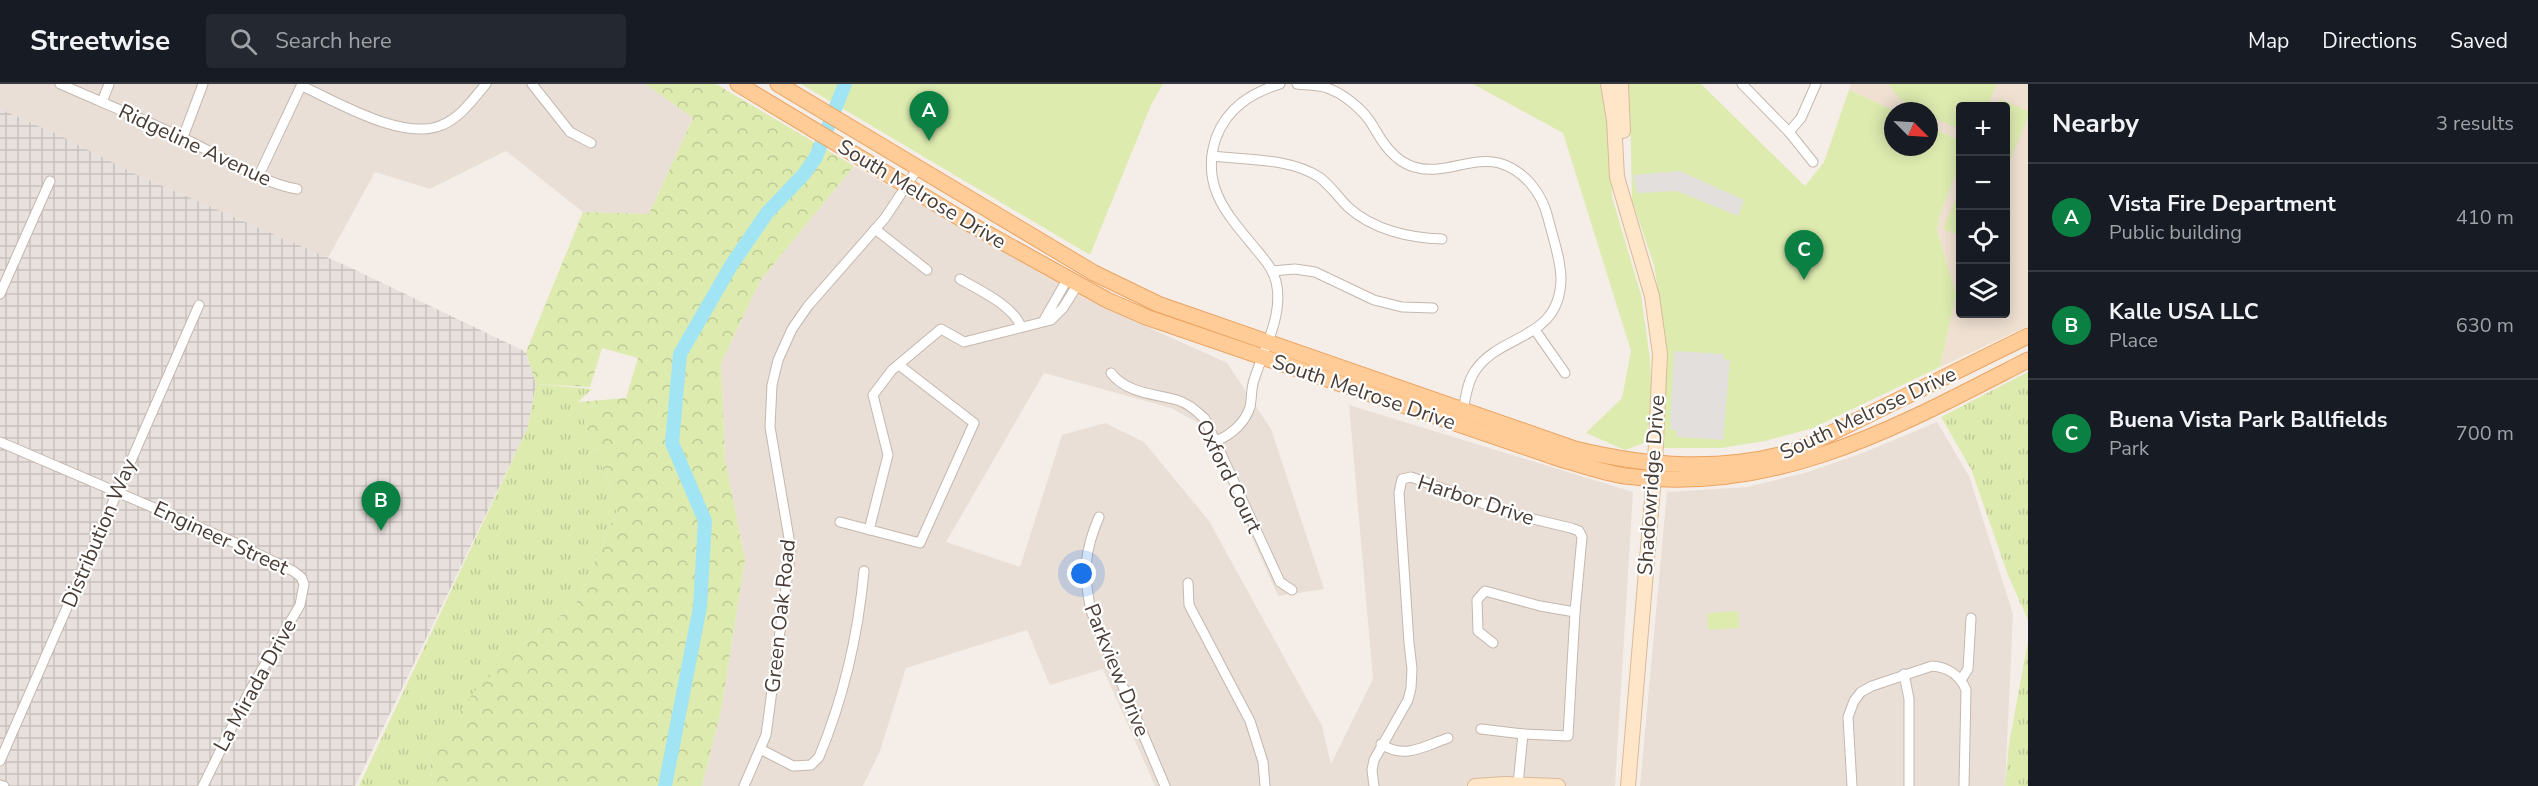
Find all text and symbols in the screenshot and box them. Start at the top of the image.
search box [206,14,626,68]
text: Streetwise [30,22,170,60]
icon: search [227,25,260,58]
text: Search here [275,26,392,56]
text: Map [2248,27,2289,55]
text: Directions [2322,27,2417,55]
text: Saved [2450,27,2508,55]
pin: A [910,92,948,141]
street label: Ridgeline Avenue [114,97,276,193]
north arrow [1884,102,1938,156]
map controls [1956,102,2010,318]
button: + [1956,102,2010,156]
text: Nearby [2052,106,2139,141]
text: 3 results [2436,110,2514,137]
street label: South Melrose Drive [833,133,1011,255]
button: − [1956,156,2010,210]
text: Vista Fire Department [2109,189,2336,219]
text: A [2064,204,2079,231]
text: 410 m [2456,204,2514,231]
button: locate [1956,210,2010,264]
text: Public building [2109,219,2242,246]
pin: C [1784,230,1824,280]
button: layers [1956,264,2010,318]
text: Kalle USA LLC [2109,297,2259,327]
text: B [2065,312,2078,339]
text: 630 m [2456,312,2514,339]
text: Place [2109,327,2158,354]
street label: South Melrose Drive [1269,348,1459,436]
street label: South Melrose Drive [1775,360,1961,466]
street label: Shadowridge Drive [1631,394,1671,576]
text: Buena Vista Park Ballfields [2109,405,2387,435]
street label: Oxford Court [1189,415,1269,538]
text: C [2065,420,2078,447]
text: 700 m [2456,420,2514,447]
text: Park [2109,435,2149,462]
street label: Distribution Way [55,454,143,612]
street label: Harbor Drive [1414,468,1538,532]
pin: B [362,482,400,531]
street label: Engineer Street [149,494,294,582]
street label: Green Oak Road [758,538,802,694]
your location [1067,559,1096,588]
street label: Parkview Drive [1078,599,1156,741]
street label: La Mirada Drive [207,614,303,756]

